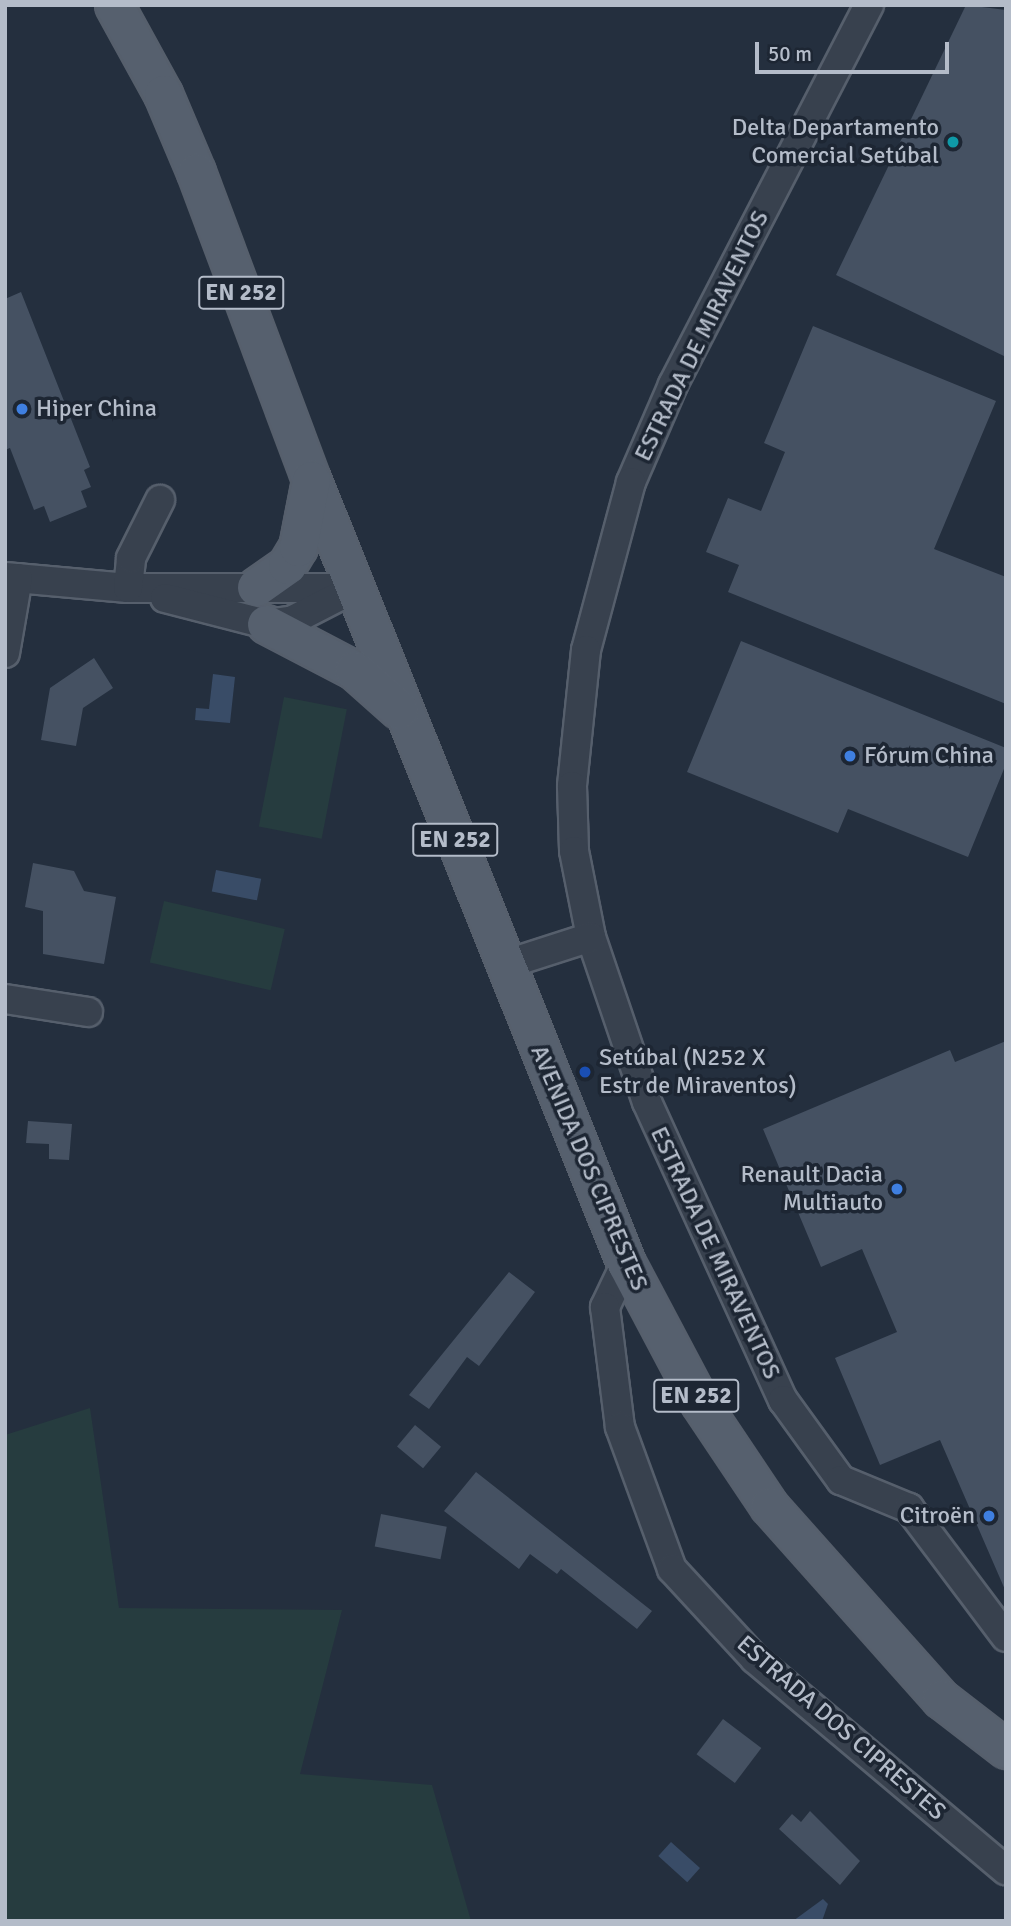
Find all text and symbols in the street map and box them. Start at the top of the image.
scale bar [759,28,953,72]
text: 50 m [768,41,812,67]
place label: Delta Departamento Comercial Setúbal [732,114,939,170]
marker: Delta Departamento Comercial Setúbal [945,134,961,150]
street label: ESTRADA DE MIRAVENTOS [629,206,775,466]
road number: EN 252 [197,274,285,312]
place label: Hiper China [36,395,157,423]
marker: Hiper China [14,401,30,417]
place label: Fórum China [864,742,994,770]
marker: Fórum China [842,748,858,764]
road number: EN 252 [411,820,499,860]
street label: AVENIDA DOS CIPRESTES [524,1041,654,1295]
place label: Setúbal (N252 X Estr de Miraventos) [599,1044,797,1100]
marker: Setúbal (N252 X Estr de Miraventos) [577,1064,593,1080]
street label: ESTRADA DE MIRAVENTOS [644,1122,786,1384]
place label: Renault Dacia Multiauto [741,1161,883,1217]
marker: Renault Dacia Multiauto [889,1181,905,1197]
road number: EN 252 [652,1376,740,1415]
place label: Citroën [900,1502,975,1530]
marker: Citroën [981,1508,997,1524]
street label: ESTRADA DOS CIPRESTES [731,1630,951,1826]

